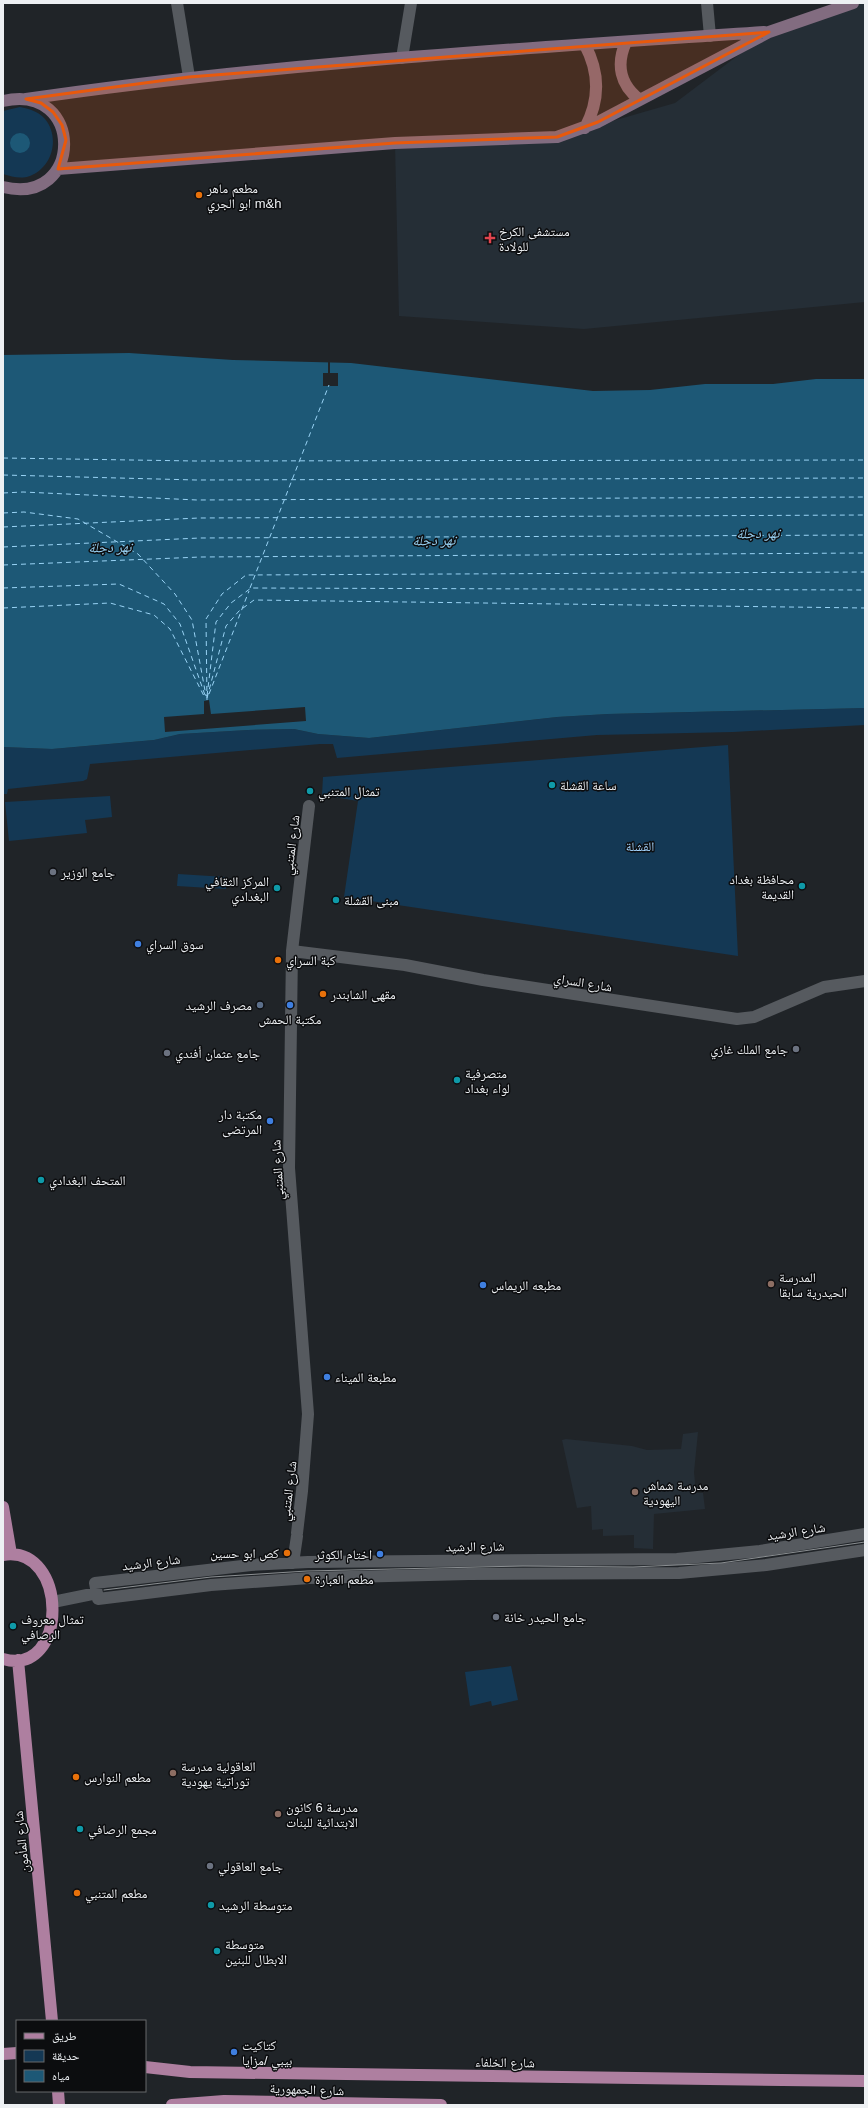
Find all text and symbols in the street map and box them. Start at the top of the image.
place label: مطعم ماهر ابو الجري m&h [206,181,282,214]
marker: مطعم ماهر ابو الجري m&h [194,190,204,200]
place label: مستشفى الكرخ للولادة [499,224,570,255]
marker: مستشفى الكرخ للولادة [484,232,496,244]
water label: نهر دجلة [736,525,782,541]
water label: نهر دجلة [412,532,458,548]
water label: نهر دجلة [88,539,134,555]
place label: ساعة القشلة [560,778,616,793]
marker: ساعة القشلة [547,780,557,790]
place label: تمثال المتنبي [318,784,380,802]
marker: تمثال المتنبي [305,786,315,796]
street label: شارع المتنبي [280,814,306,877]
park label: القشلة [626,839,654,854]
place label: جامع الوزير [60,865,115,882]
marker: جامع الوزير [48,867,58,877]
place label: محافظة بغداد القديمة [729,872,794,902]
place label: المركز الثقافي البغدادي [205,874,269,907]
marker: محافظة بغداد القديمة [797,881,807,891]
marker: المركز الثقافي البغدادي [272,883,282,893]
place label: مبنى القشلة [344,893,399,909]
marker: مبنى القشلة [331,895,341,905]
place label: سوق السراي [146,937,204,955]
marker: سوق السراي [133,939,143,949]
place label: كبة السراي [286,953,336,971]
marker: كبة السراي [273,955,283,965]
street label: شارع السراي [552,970,613,998]
place label: مقهى الشابندر [330,987,396,1003]
marker: مقهى الشابندر [318,989,328,999]
place label: مصرف الرشيد [186,998,252,1014]
marker: مصرف الرشيد [255,1000,265,1010]
marker: مكتبة الحمش [285,1000,295,1010]
place label: مكتبة الحمش [259,1012,322,1028]
place label: جامع الملك غازي [710,1042,788,1060]
marker: جامع الملك غازي [791,1044,801,1054]
place label: جامع عثمان أفندي [175,1046,260,1064]
marker: جامع عثمان أفندي [162,1048,172,1058]
place label: متصرفية لواء بغداد [465,1066,510,1097]
marker: متصرفية لواء بغداد [452,1075,462,1085]
place label: مكتبة دار المرتضى [218,1107,262,1138]
marker: مكتبة دار المرتضى [265,1116,275,1126]
street label: شارع المتنبي [268,1139,290,1201]
place label: المتحف البغدادي [49,1173,126,1191]
marker: المتحف البغدادي [36,1175,46,1185]
place label: المدرسة الحيدرية سابقا [779,1270,847,1301]
place label: مطبعه الريماس [491,1278,561,1294]
marker: المدرسة الحيدرية سابقا [766,1279,776,1289]
marker: مطبعه الريماس [478,1280,488,1290]
place label: مطبعة الميناء [335,1370,397,1385]
marker: مطبعة الميناء [322,1372,332,1382]
street label: شارع المتنبي [277,1460,303,1523]
place label: مدرسة شماش اليهودية [643,1478,709,1509]
marker: مدرسة شماش اليهودية [630,1487,640,1497]
street label: شارع الرشيد [766,1519,827,1545]
street label: شارع الرشيد [445,1538,505,1557]
place label: كص ابو حسين [210,1546,280,1562]
place label: اختام الكوثر [314,1547,372,1563]
marker: كص ابو حسين [282,1548,292,1558]
marker: اختام الكوثر [375,1549,385,1559]
street label: شارع الرشيد [121,1551,181,1576]
place label: مطعم العبارة [315,1572,374,1588]
marker: مطعم العبارة [302,1574,312,1584]
place label: جامع الحيدر خانة [504,1610,586,1627]
place label: تمثال معروف الرصافي [21,1612,84,1645]
marker: جامع الحيدر خانة [491,1612,501,1622]
marker: تمثال معروف الرصافي [8,1621,18,1631]
place label: العاقولية مدرسة توراتية يهودية [181,1759,256,1790]
marker: العاقولية مدرسة توراتية يهودية [168,1768,178,1778]
place label: مطعم النوارس [84,1770,151,1786]
marker: مطعم النوارس [71,1772,81,1782]
place label: مدرسة 6 كانون الابتدائية للبنات [286,1800,358,1830]
marker: مدرسة 6 كانون الابتدائية للبنات [273,1809,283,1819]
street label: شارع المأمون [11,1810,34,1874]
place label: مجمع الرصافي [88,1822,157,1840]
marker: مجمع الرصافي [75,1824,85,1834]
place label: جامع العاقولي [218,1859,283,1877]
marker: جامع العاقولي [205,1861,215,1871]
place label: مطعم المتنبي [85,1886,147,1904]
marker: مطعم المتنبي [72,1888,82,1898]
place label: متوسطة الرشيد [219,1898,292,1914]
marker: متوسطة الرشيد [206,1900,216,1910]
place label: متوسطة الابطال للبنين [225,1937,287,1968]
marker: متوسطة الابطال للبنين [212,1946,222,1956]
legend [16,2020,146,2092]
text: طريق [52,2029,77,2043]
place label: كتاكيت بيبي /مزايا [242,2038,292,2071]
marker: كتاكيت بيبي /مزايا [229,2047,239,2057]
text: حديقة [52,2049,80,2063]
street label: شارع الخلفاء [475,2054,535,2073]
text: مياه [52,2069,70,2083]
street label: شارع الجمهورية [269,2081,345,2100]

